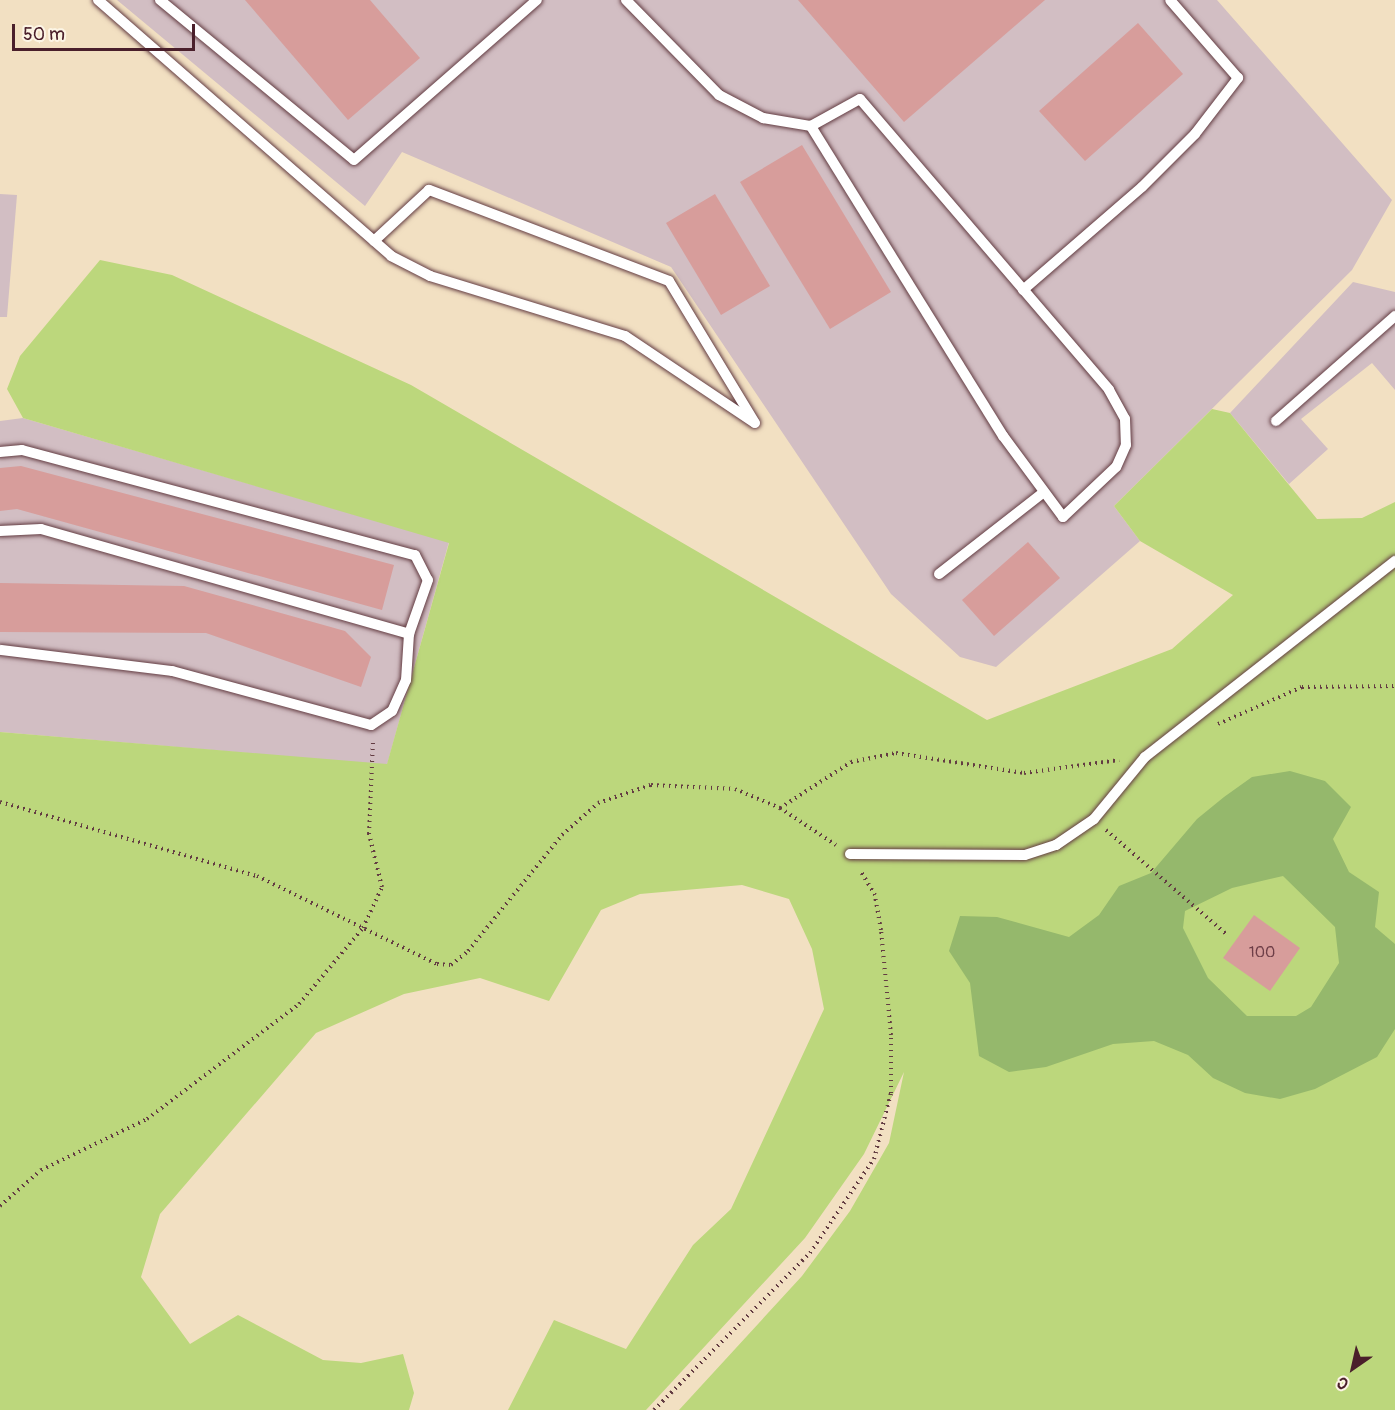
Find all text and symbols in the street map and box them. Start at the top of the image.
scale bar [15,12,198,50]
text: 50 m [23,23,65,46]
house number: 100 [1249,944,1275,962]
north arrow [1323,1338,1383,1398]
text: С [1333,1372,1353,1394]

